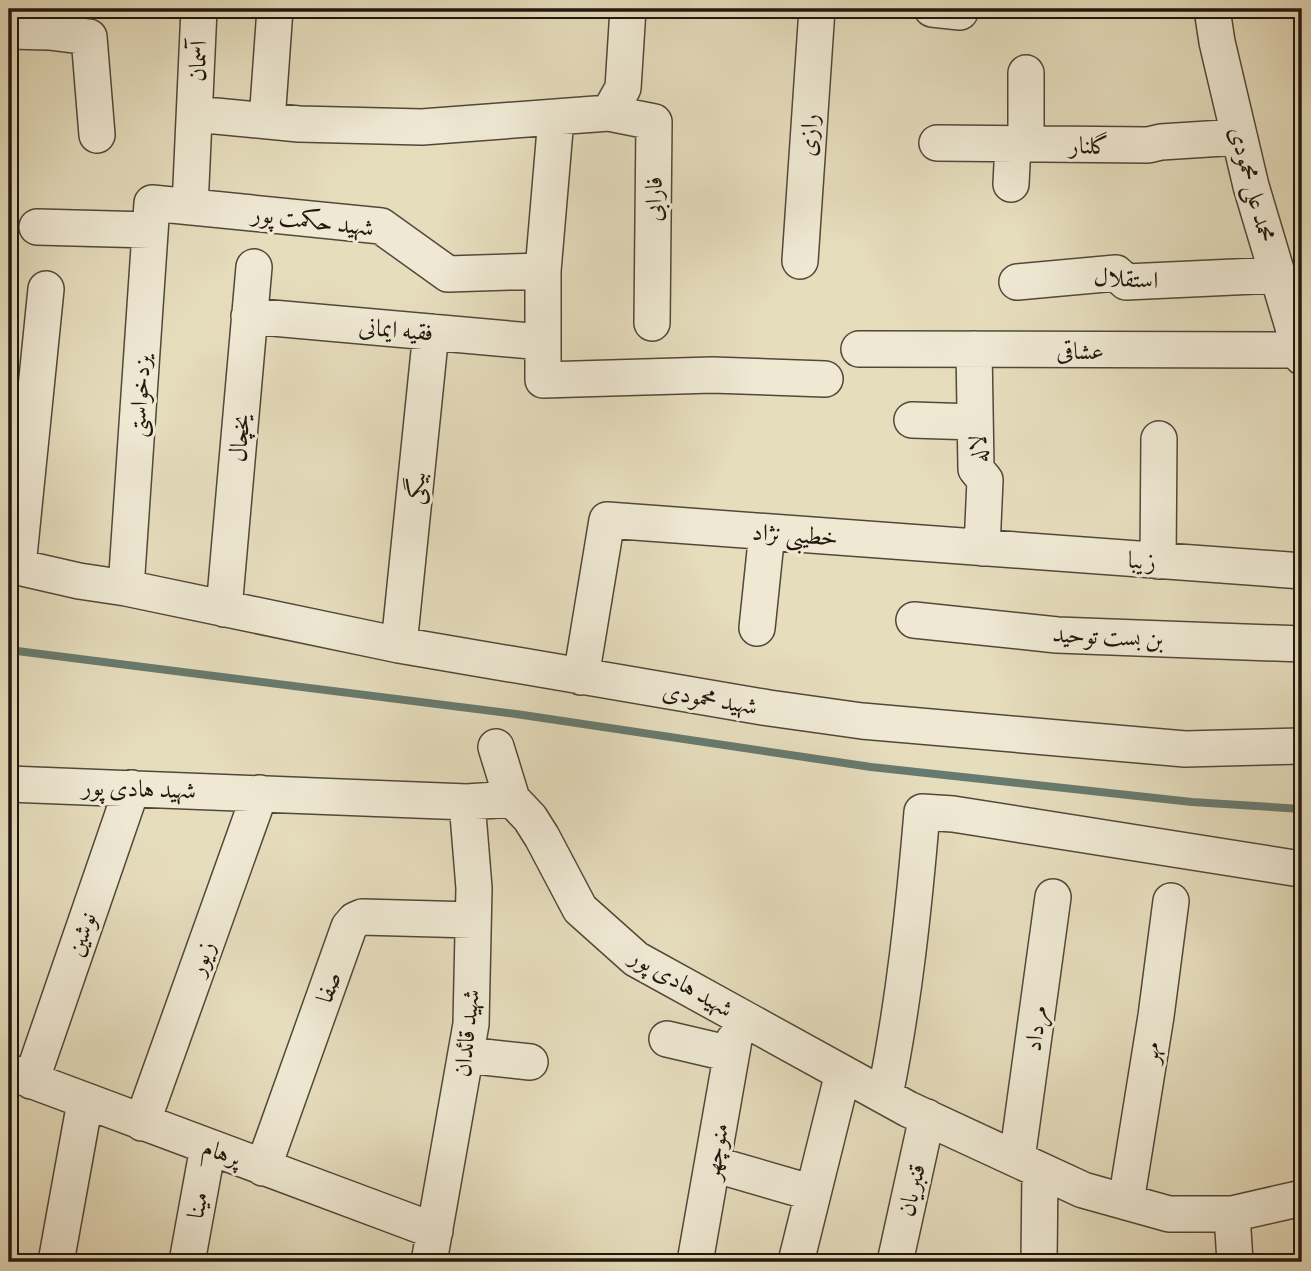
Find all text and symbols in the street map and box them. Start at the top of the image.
street label: آسمان [181,37,213,82]
street label: رازی [791,113,825,157]
street label: محمد علی محمودی [1221,123,1283,246]
street label: گلنار [1067,129,1109,161]
street label: فارابی [637,176,671,222]
street label: شهید حکمت پور [248,197,376,245]
street label: استقلال [1093,261,1159,295]
street label: فقیه ایمانی [357,310,435,348]
street label: عشاقی [1056,335,1104,366]
street label: یزدخواستی [121,351,160,438]
street label: یخچال [221,413,258,463]
street label: لاله [961,433,995,465]
street label: بیگی [398,470,433,506]
street label: خطیبی نژاد [751,516,839,557]
street label: زیبا [1127,544,1157,576]
street label: بن بست توحید [1052,618,1165,654]
street label: شهید محمودی [660,674,760,722]
street label: شهید هادی پور [79,770,196,807]
street label: نوشین [59,908,103,960]
street label: زیور [180,936,222,982]
street label: شهید هادی پور [622,939,739,1026]
street label: صفا [308,967,348,1007]
street label: شهید قائدان [446,987,486,1079]
street label: مرداد [1016,1003,1056,1053]
street label: مهر [1133,1039,1167,1068]
street label: منوچهر [694,1120,736,1185]
street label: پرهام [197,1131,248,1180]
street label: قنبریان [890,1161,932,1219]
street label: مینا [179,1189,215,1221]

